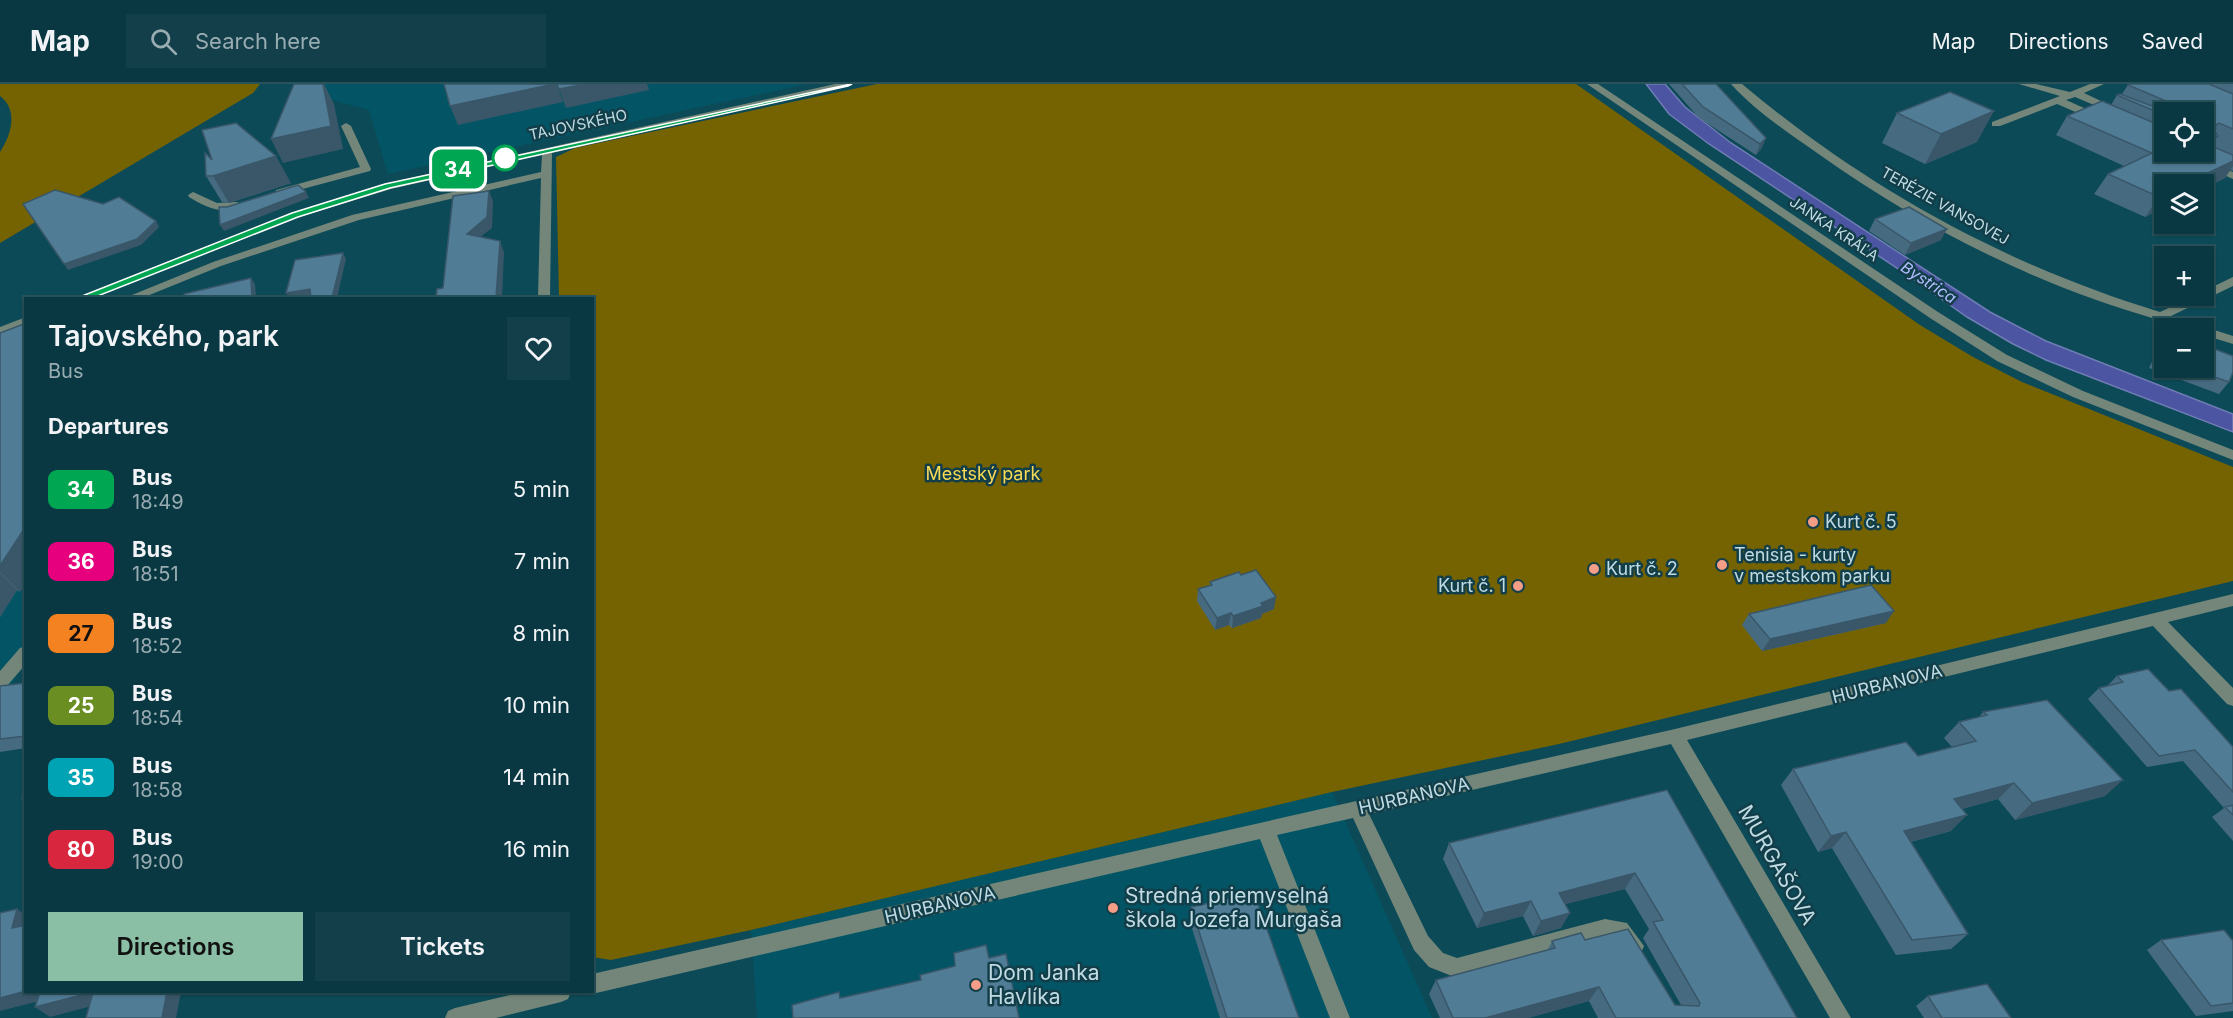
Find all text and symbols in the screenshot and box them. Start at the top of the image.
search box [126,14,546,68]
text: Map [30,24,90,58]
icon: search [147,25,180,58]
text: Search here [195,28,321,54]
text: Map [1932,29,1975,54]
text: Directions [2008,29,2109,54]
text: Saved [2142,29,2203,54]
map controls [2154,102,2214,378]
button: locate [2154,102,2214,162]
street label: TAJOVSKÉHO [527,105,629,144]
unlabelled marker [492,145,518,171]
line badge: 34 [431,150,485,188]
text: 34 [444,157,472,182]
street label: TERÉZIE VANSOVEJ [1878,162,2013,249]
button: layers [2154,174,2214,234]
street label: JANKA KRÁĽA [1786,192,1882,265]
button: + [2154,246,2214,306]
water label: Bystrica [1897,257,1961,307]
button: heart [507,317,570,380]
button: − [2154,318,2214,378]
text: Tajovského, park [48,319,279,353]
text: Bus [48,359,83,383]
text: Departures [48,413,169,439]
park label: Mestský park [926,463,1040,484]
text: Bus [132,464,173,490]
text: 5 min [513,476,570,502]
text: 34 [67,477,95,502]
text: 18:49 [132,490,184,514]
place label: Kurt č. 5 [1825,511,1897,532]
marker: Kurt č. 5 [1806,515,1820,529]
text: Bus [132,536,173,562]
place label: Tenisia - kurty v mestskom parku [1734,544,1890,586]
text: 7 min [514,548,570,574]
text: 36 [67,549,95,574]
place label: Kurt č. 2 [1606,558,1678,579]
marker: Tenisia - kurty v mestskom parku [1715,558,1729,572]
text: 18:51 [132,562,179,586]
marker: Kurt č. 2 [1587,562,1601,576]
place label: Kurt č. 1 [1438,575,1506,596]
marker: Kurt č. 1 [1511,579,1525,593]
text: Bus [132,608,173,634]
text: 8 min [513,620,570,646]
text: 27 [68,621,94,646]
text: 18:52 [132,634,183,658]
street label: HURBANOVA [1830,660,1944,707]
text: Bus [132,680,173,706]
text: 10 min [503,692,570,718]
text: 25 [68,693,94,718]
text: 18:54 [132,706,183,730]
text: Bus [132,752,173,778]
text: 14 min [503,764,570,790]
text: 35 [68,765,94,790]
street label: HURBANOVA [1357,773,1471,818]
text: 18:58 [132,778,183,802]
street label: MURGAŠOVA [1733,800,1822,929]
text: Bus [132,824,173,850]
text: 16 min [504,836,570,862]
text: 80 [67,837,95,862]
text: 19:00 [132,850,184,874]
street label: HURBANOVA [883,882,997,927]
place label: Stredná priemyselná škola Jozefa Murgaša [1125,883,1342,932]
marker: Stredná priemyselná škola Jozefa Murgaša [1106,901,1120,915]
button: Directions [48,912,303,981]
button: Tickets [315,912,570,981]
place label: Dom Janka Havlíka [988,960,1100,1009]
marker: Dom Janka Havlíka [969,978,983,992]

